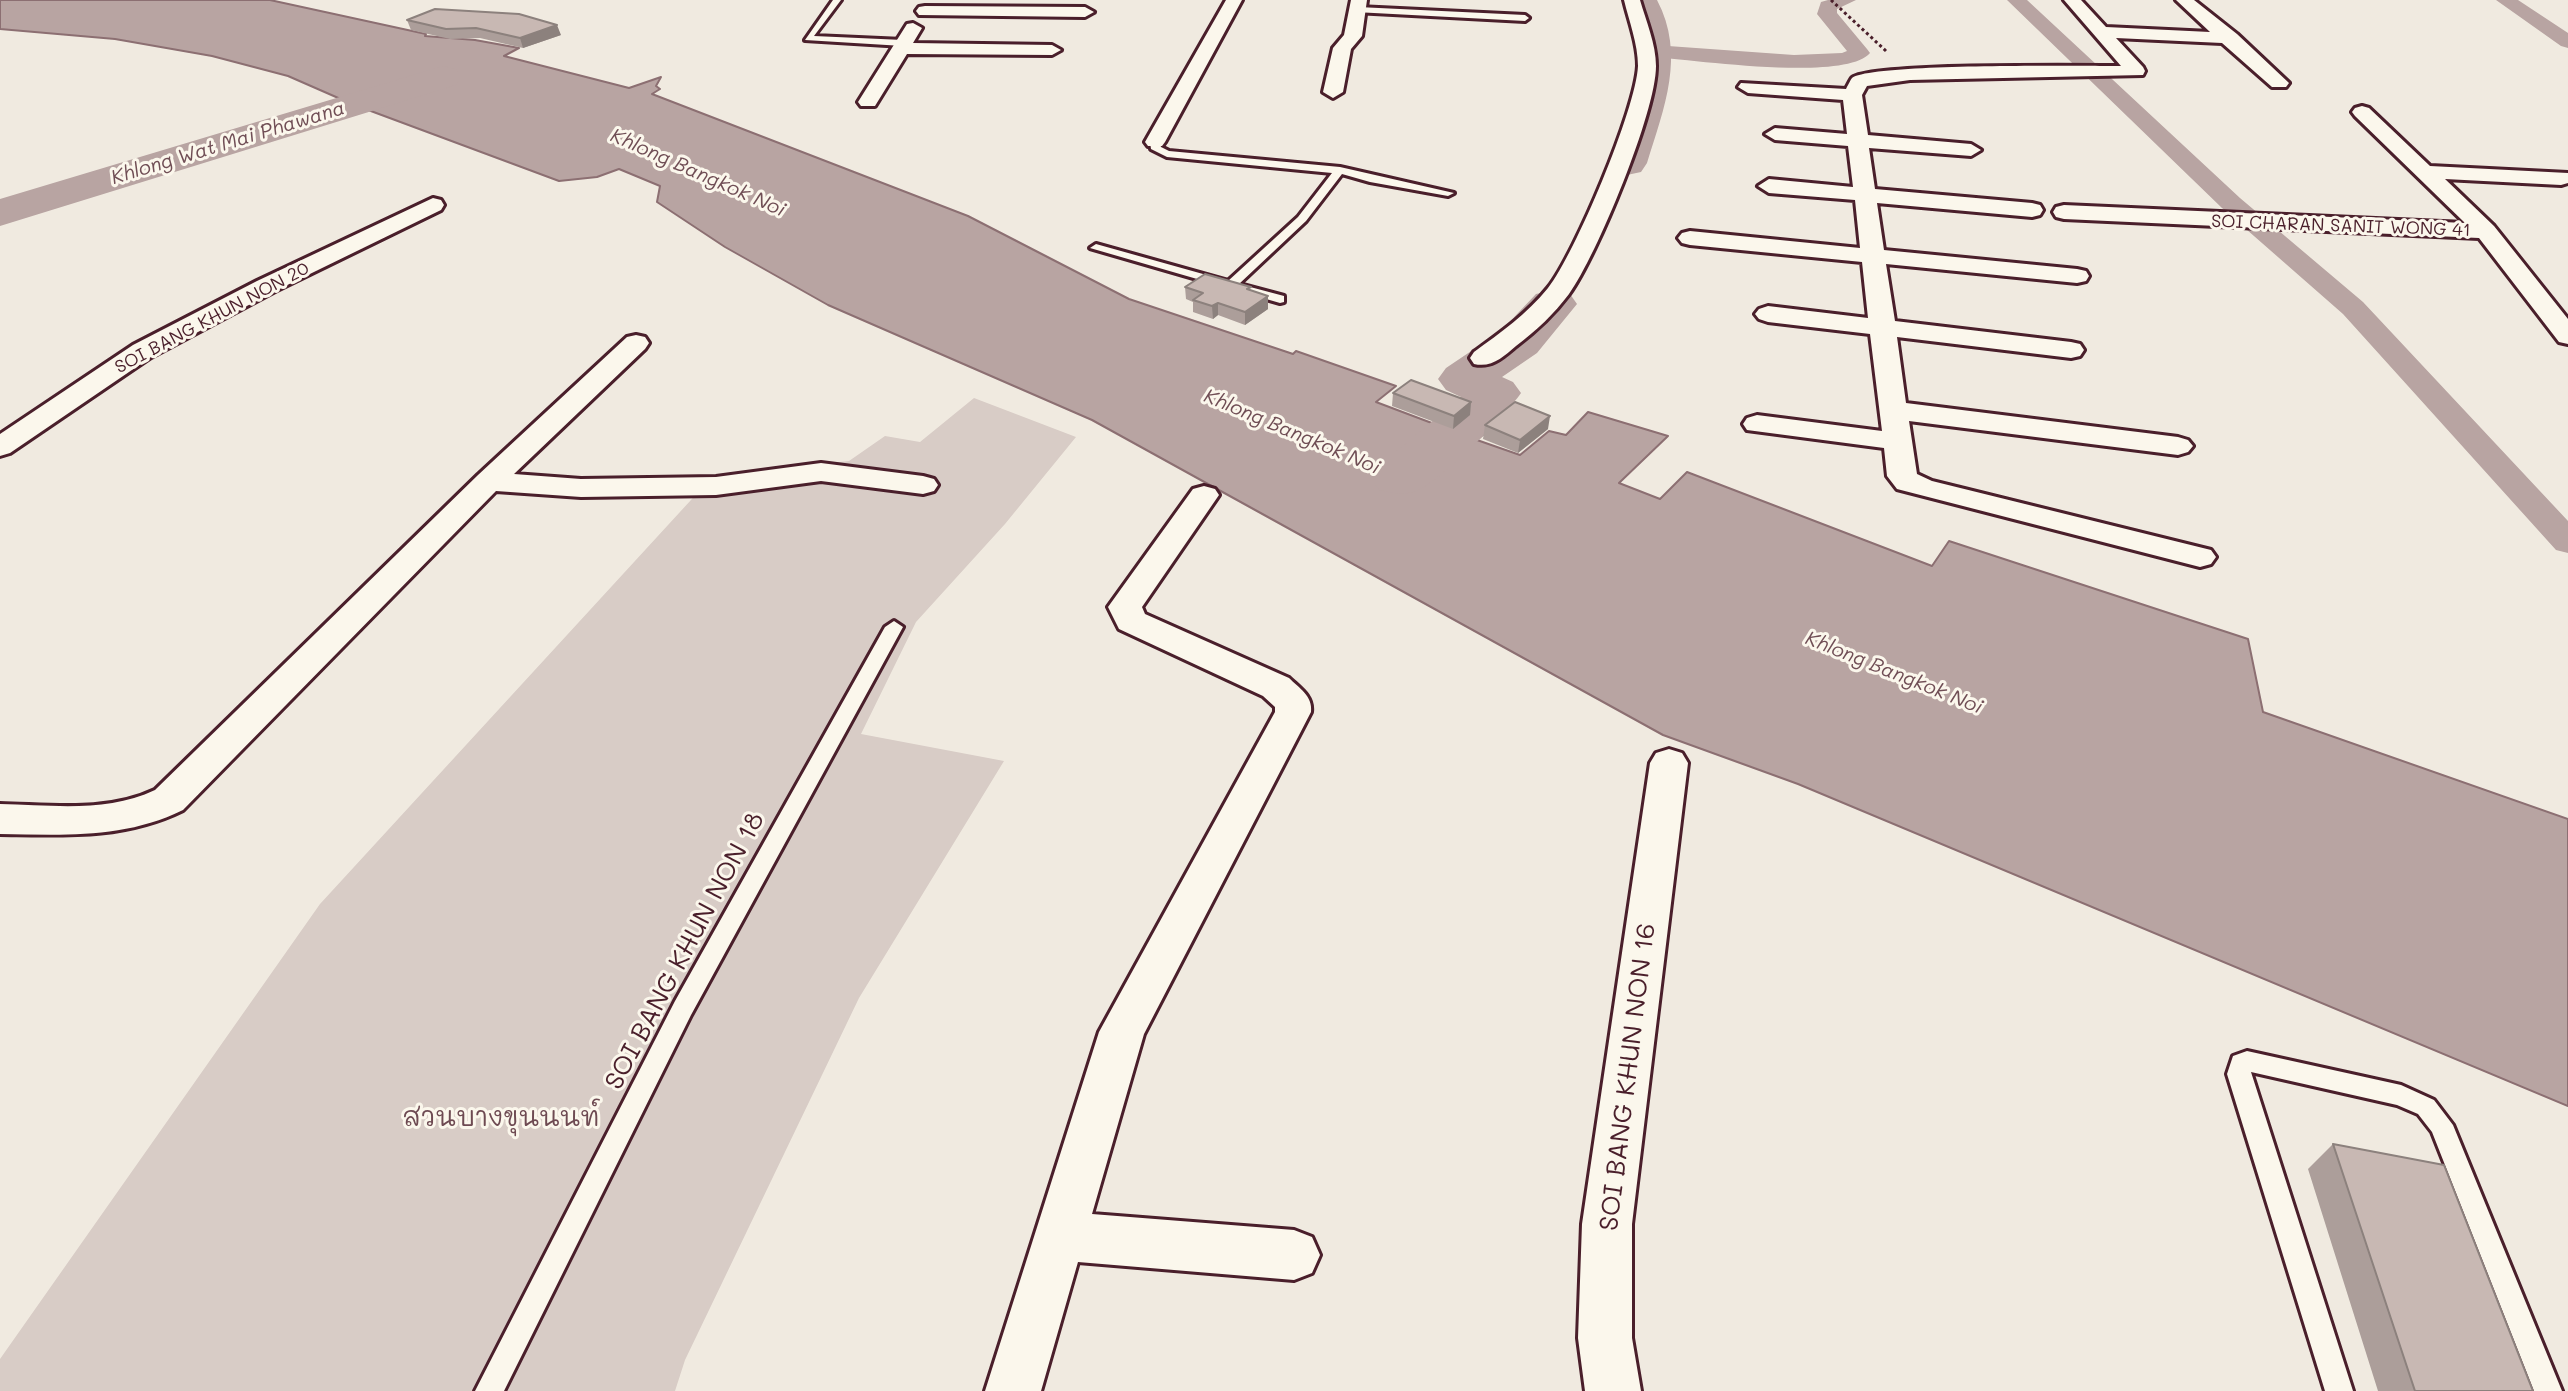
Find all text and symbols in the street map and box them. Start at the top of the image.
water label: Khlong Wat Mai Phawana [108,96,348,190]
water label: Khlong Bangkok Noi [607,124,789,222]
street label: SOI CHARAN SANIT WONG 41 [2211,211,2471,241]
street label: SOI BANG KHUN NON 20 [111,258,313,378]
water label: Khlong Bangkok Noi [1200,384,1384,480]
water label: Khlong Bangkok Noi [1802,626,1986,720]
street label: SOI BANG KHUN NON 18 [599,807,771,1095]
street label: SOI BANG KHUN NON 16 [1594,921,1662,1233]
park label: สวนบางขุนนนท์ [402,1102,600,1134]

